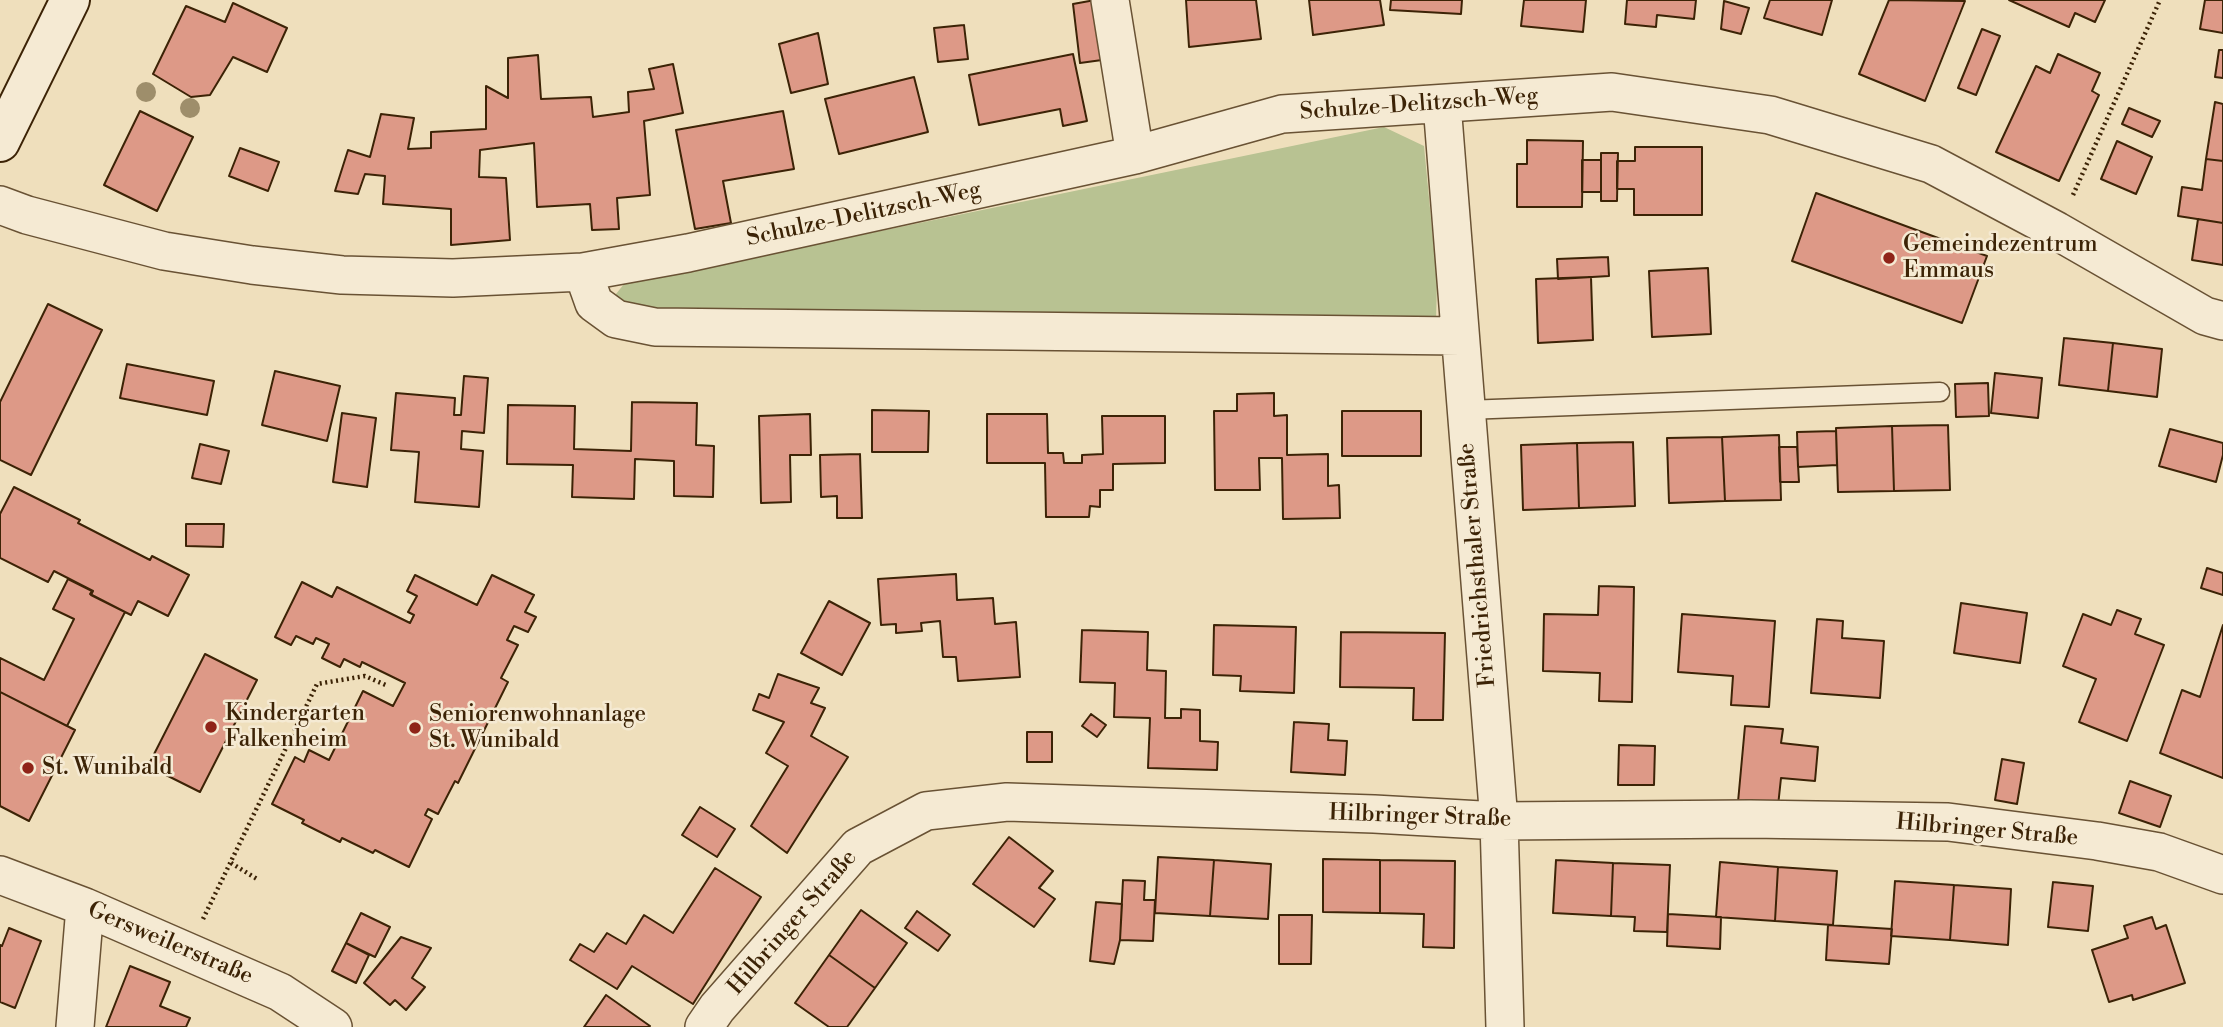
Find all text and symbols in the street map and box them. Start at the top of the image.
street label: Schulze-Delitzsch-Weg [1299,83,1539,127]
street label: Schulze-Delitzsch-Weg [744,177,984,253]
place label: Gemeindezentrum Emmaus [1903,231,2098,285]
marker: Gemeindezentrum Emmaus [1881,250,1897,266]
street label: Friedrichsthaler Straße [1454,442,1502,688]
place label: Kindergarten Falkenheim [225,700,365,754]
place label: Seniorenwohnanlage St. Wunibald [429,701,646,755]
marker: Kindergarten Falkenheim [203,719,219,735]
marker: Seniorenwohnanlage St. Wunibald [407,720,423,736]
place label: St. Wunibald [42,754,172,782]
marker: St. Wunibald [20,760,36,776]
street label: Hilbringer Straße [1328,800,1512,834]
street label: Hilbringer Straße [1895,809,2079,853]
street label: Hilbringer Straße [723,845,863,1001]
street label: Gersweilerstraße [83,897,257,991]

